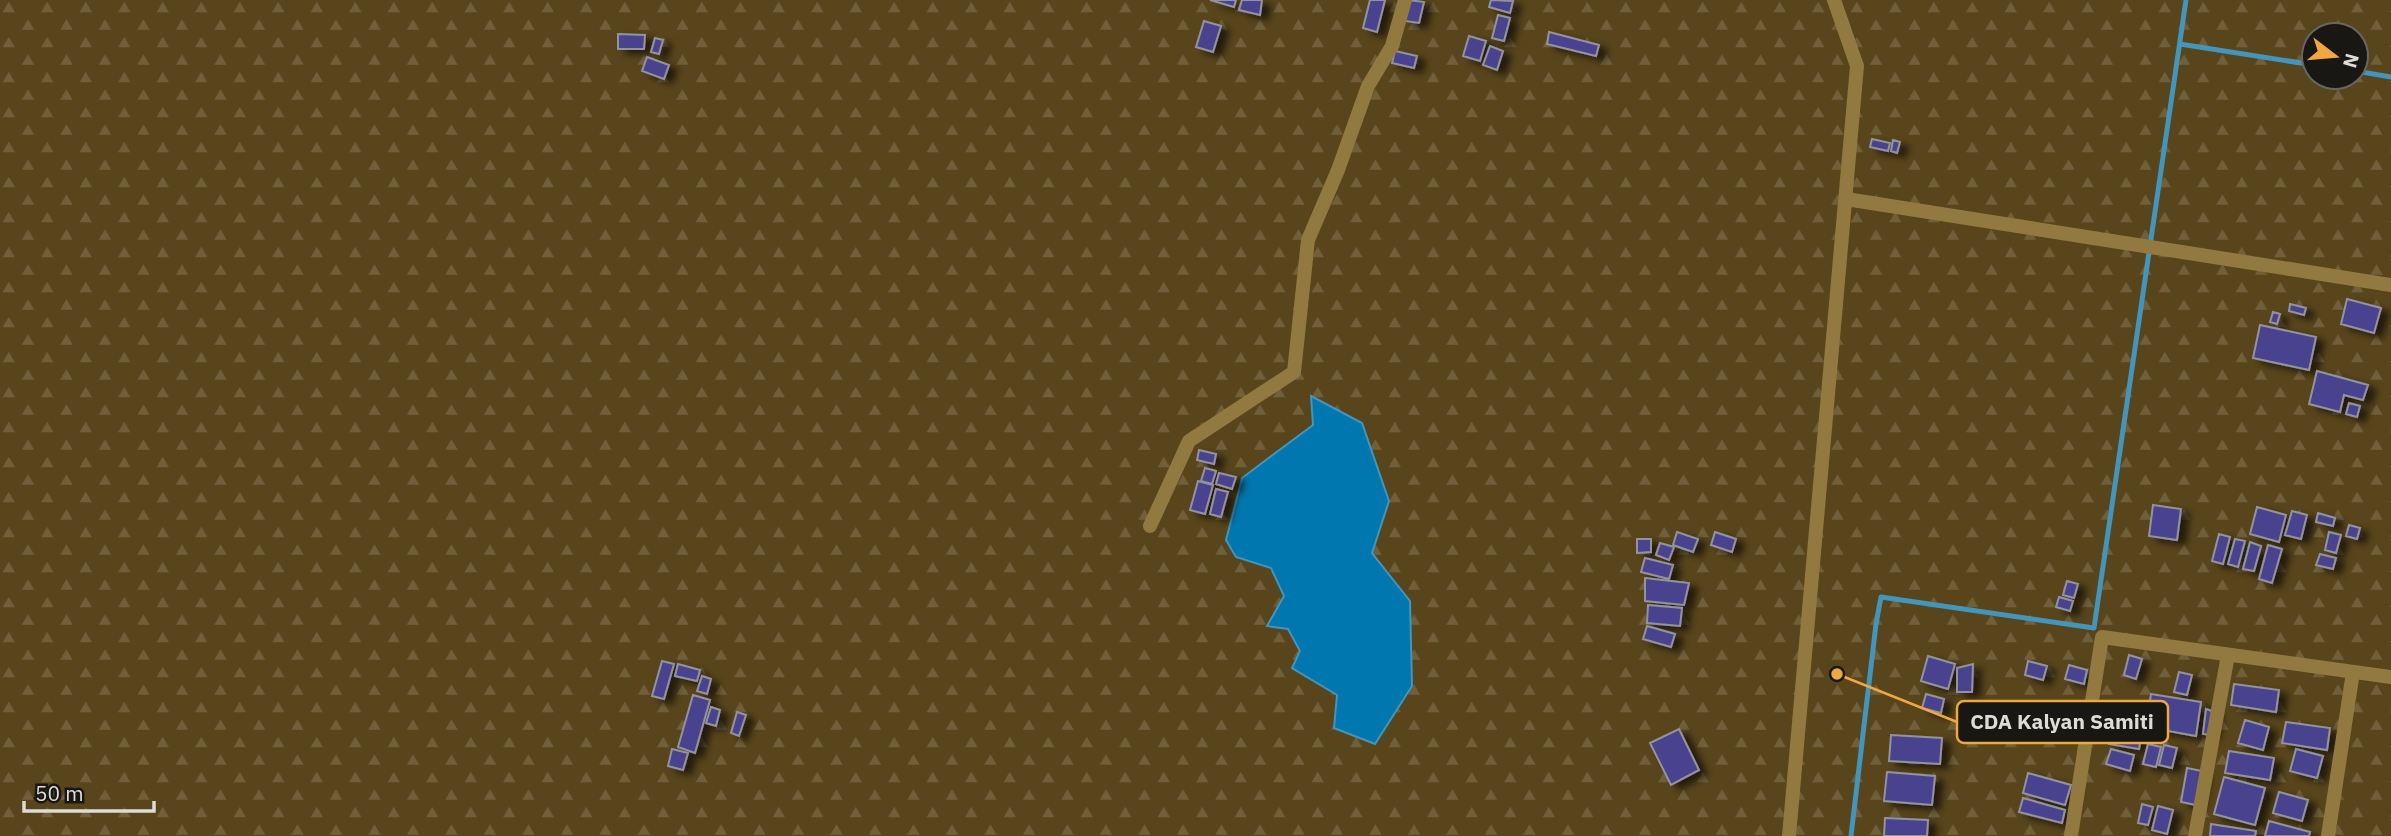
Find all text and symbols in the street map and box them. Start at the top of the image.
north arrow [2300,21,2370,91]
text: N [2338,51,2365,71]
callout: CDA Kalyan Samiti [1957,701,2168,743]
text: CDA Kalyan Samiti [1970,707,2154,735]
scale bar [24,770,154,814]
text: 50 m [35,779,84,807]

